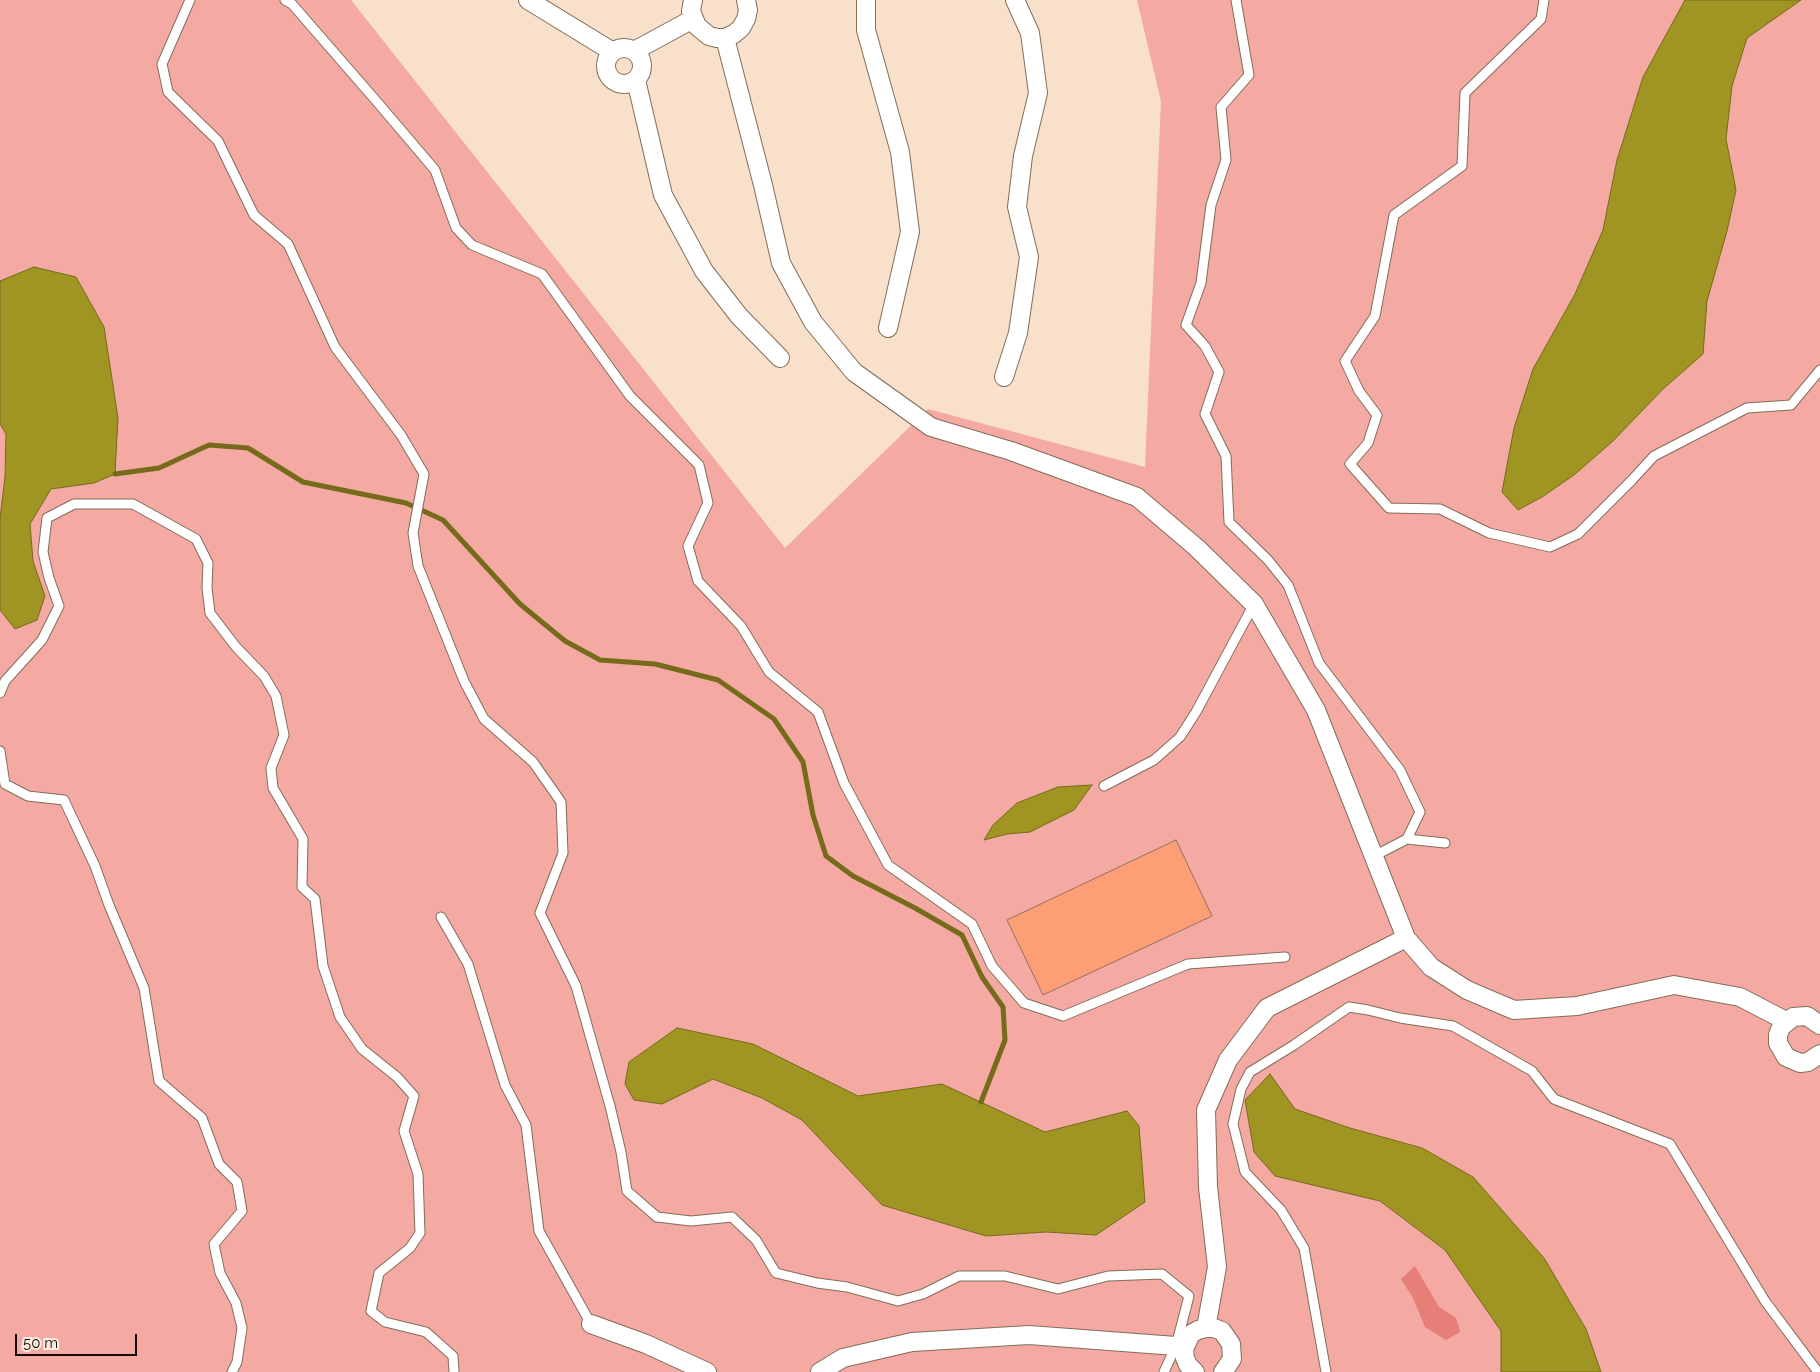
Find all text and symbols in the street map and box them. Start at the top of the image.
scale bar [18,1324,140,1356]
text: 50 m [23,1334,58,1352]

